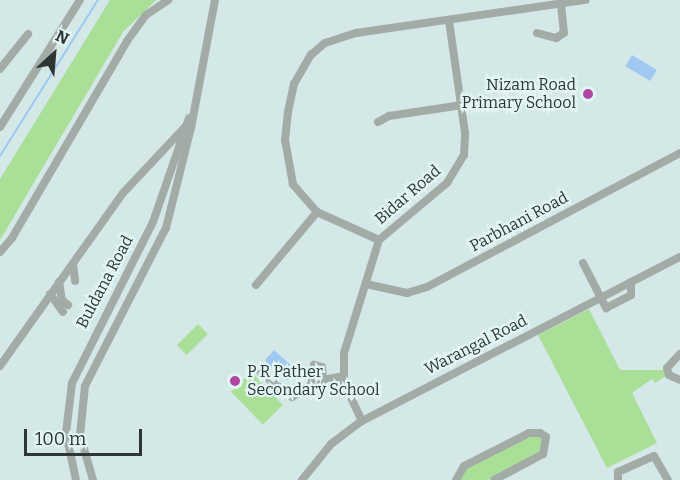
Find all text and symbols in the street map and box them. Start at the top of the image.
north arrow [24,24,84,84]
text: N [52,26,72,49]
place label: Nizam Road Primary School [462,75,576,113]
marker: Nizam Road Primary School [581,87,595,101]
street label: Bidar Road [371,161,445,229]
street label: Parbhani Road [467,188,571,256]
street label: Buldana Road [73,232,137,332]
street label: Warangal Road [422,311,530,379]
place label: P R Pather Secondary School [247,362,380,400]
marker: P R Pather Secondary School [228,374,242,388]
scale bar [27,417,146,455]
text: 100 m [35,428,86,450]

